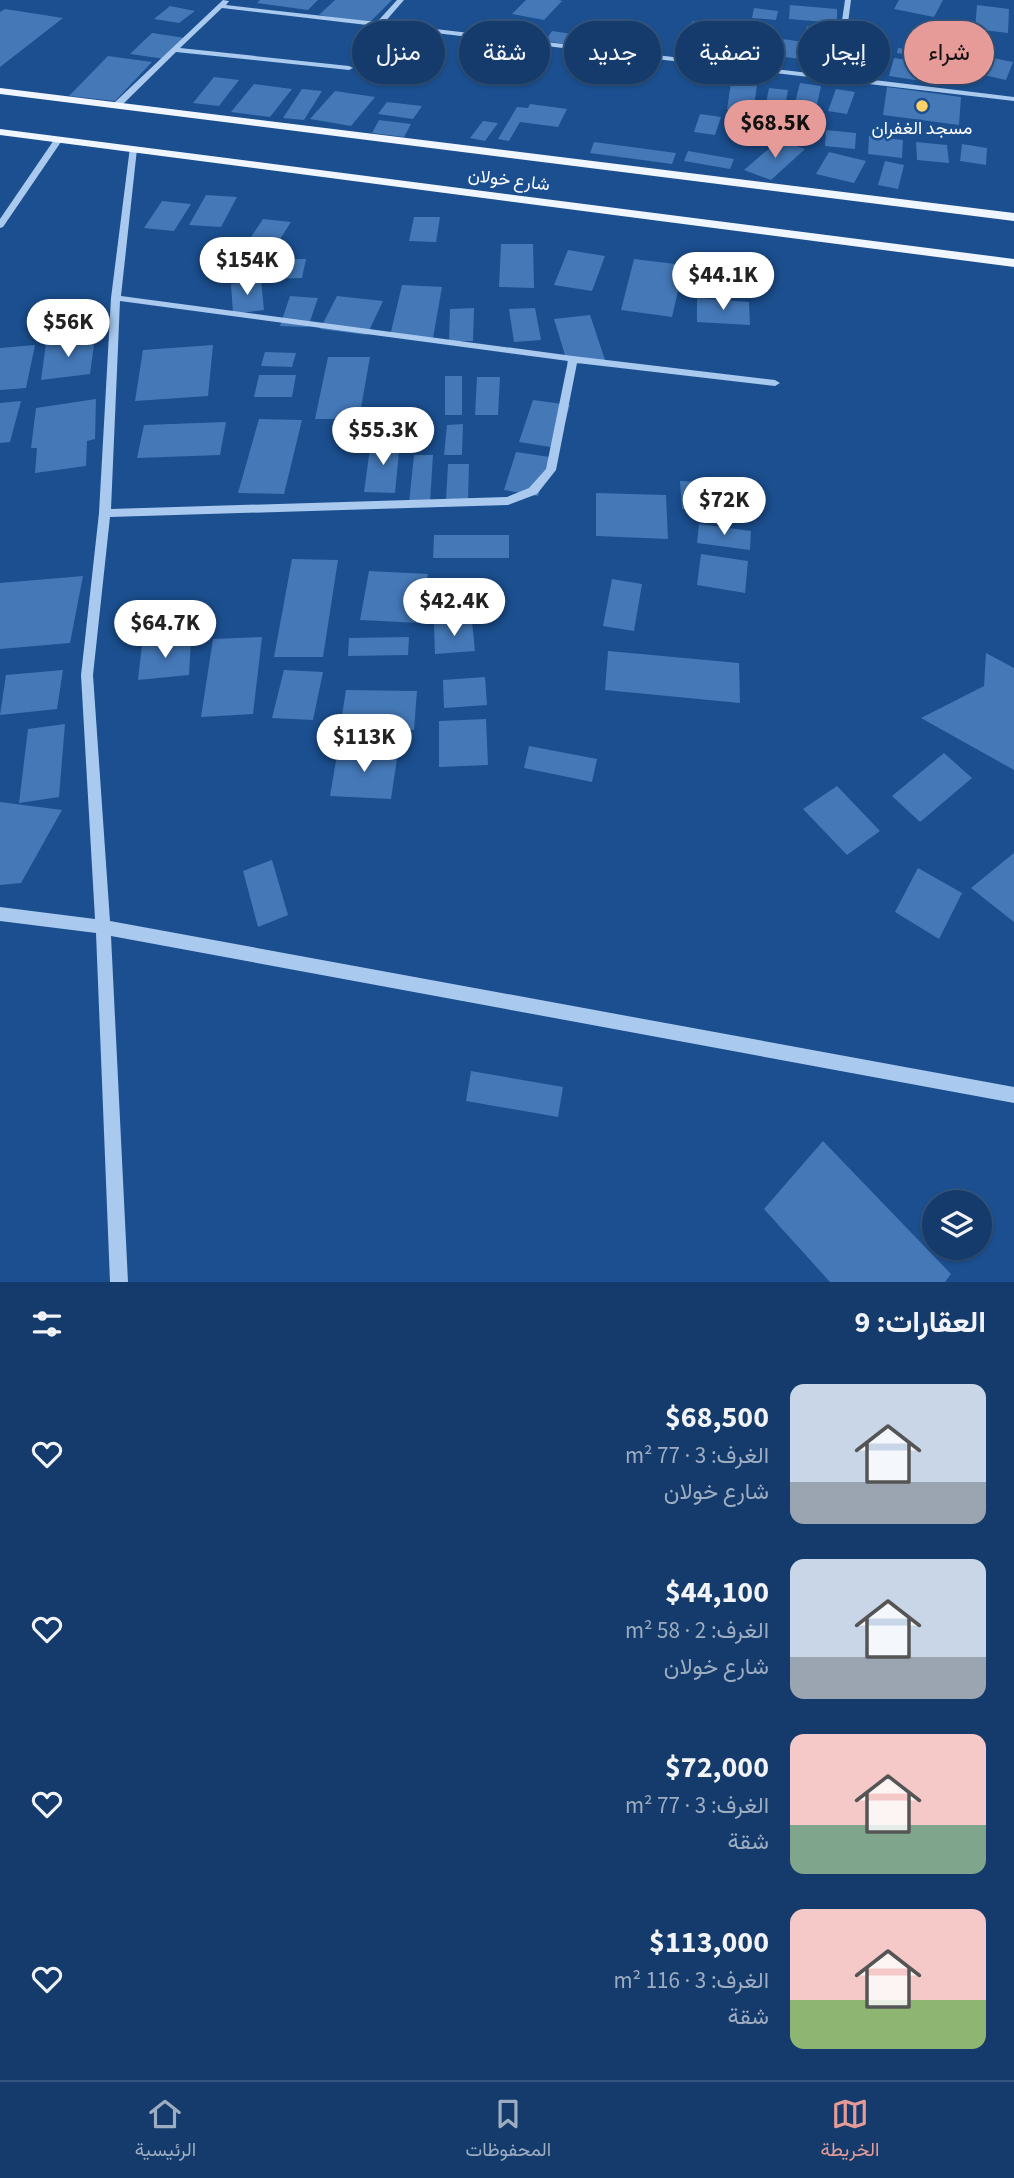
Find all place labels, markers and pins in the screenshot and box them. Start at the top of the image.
marker: مسجد الغفران [914,98,930,114]
pin: $68.5K [718,100,832,160]
place label: مسجد الغفران [872,116,972,141]
pin: $154K [198,238,296,297]
pin: $44.1K [666,252,780,312]
pin: $56K [27,300,109,359]
pin: $55.3K [326,407,440,467]
pin: $72K [683,477,765,537]
pin: $42.4K [397,578,511,638]
pin: $64.7K [108,600,222,660]
pin: $113K [315,714,413,774]

